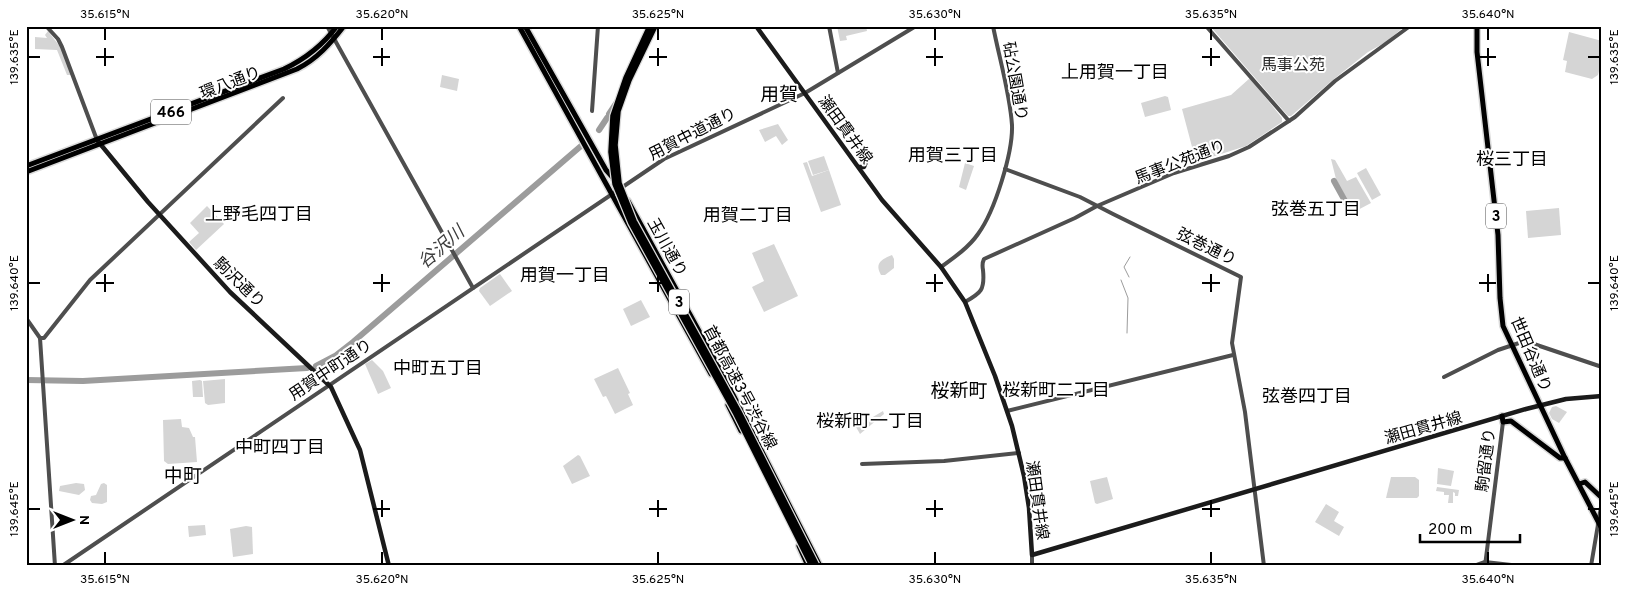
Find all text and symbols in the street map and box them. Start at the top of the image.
text: 35.615°N [80,7,130,23]
text: 35.620°N [356,7,409,23]
text: 35.625°N [632,7,684,23]
text: 35.630°N [909,7,961,23]
text: 35.635°N [1185,7,1237,23]
text: 35.640°N [1461,7,1515,23]
text: 139.635°E [7,29,23,85]
text: 139.635°E [1607,29,1623,85]
street label: 砧公園通り [997,40,1031,122]
park label: 馬事公苑 [1261,56,1325,76]
district label: 上用賀一丁目 [1061,62,1169,85]
street label: 環八通り [197,63,264,105]
district label: 用賀 [760,84,798,108]
street label: 瀬田貫井線 [813,92,876,168]
road number: 466 [151,100,191,124]
street label: 用賀中道通り [646,104,740,165]
street label: 馬事公苑通り [1132,136,1229,189]
district label: 用賀三丁目 [908,145,998,168]
district label: 桜三丁目 [1476,149,1548,172]
district label: 弦巻五丁目 [1271,199,1361,222]
district label: 上野毛四丁目 [205,204,313,227]
road number: 3 [1486,204,1506,228]
district label: 用賀二丁目 [703,205,793,228]
street label: 玉川通り [642,215,691,281]
water label: 谷沢川 [414,220,471,275]
street label: 弦巻通り [1173,225,1239,271]
street label: 駒沢通り [209,254,269,313]
text: 139.640°E [7,255,23,311]
text: 139.640°E [1607,255,1623,311]
district label: 用賀一丁目 [520,265,610,288]
road number: 3 [669,290,689,314]
street label: 世田谷通り [1505,314,1555,396]
street label: 首都高速3号渋谷線 [698,322,780,453]
street label: 用賀中町通り [286,336,377,406]
district label: 中町五丁目 [393,358,483,381]
district label: 桜新町 [930,380,988,404]
district label: 桜新町二丁目 [1002,380,1110,403]
district label: 弦巻四丁目 [1262,386,1352,409]
street label: 瀬田貫井線 [1382,408,1465,450]
district label: 桜新町一丁目 [816,411,924,434]
street label: 駒留通り [1473,427,1501,493]
district label: 中町四丁目 [235,437,325,460]
street label: 瀬田貫井線 [1021,459,1051,541]
district label: 中町 [164,465,202,489]
text: 139.645°E [7,481,23,537]
text: 139.645°E [1607,481,1623,537]
north arrow [48,494,98,544]
scale bar [1420,512,1520,544]
text: N [75,515,92,525]
text: 200 m [1428,521,1473,540]
text: 35.615°N [80,572,130,588]
text: 35.620°N [356,572,409,588]
text: 35.625°N [632,572,684,588]
text: 35.630°N [909,572,961,588]
text: 35.635°N [1185,572,1237,588]
text: 35.640°N [1461,572,1515,588]

